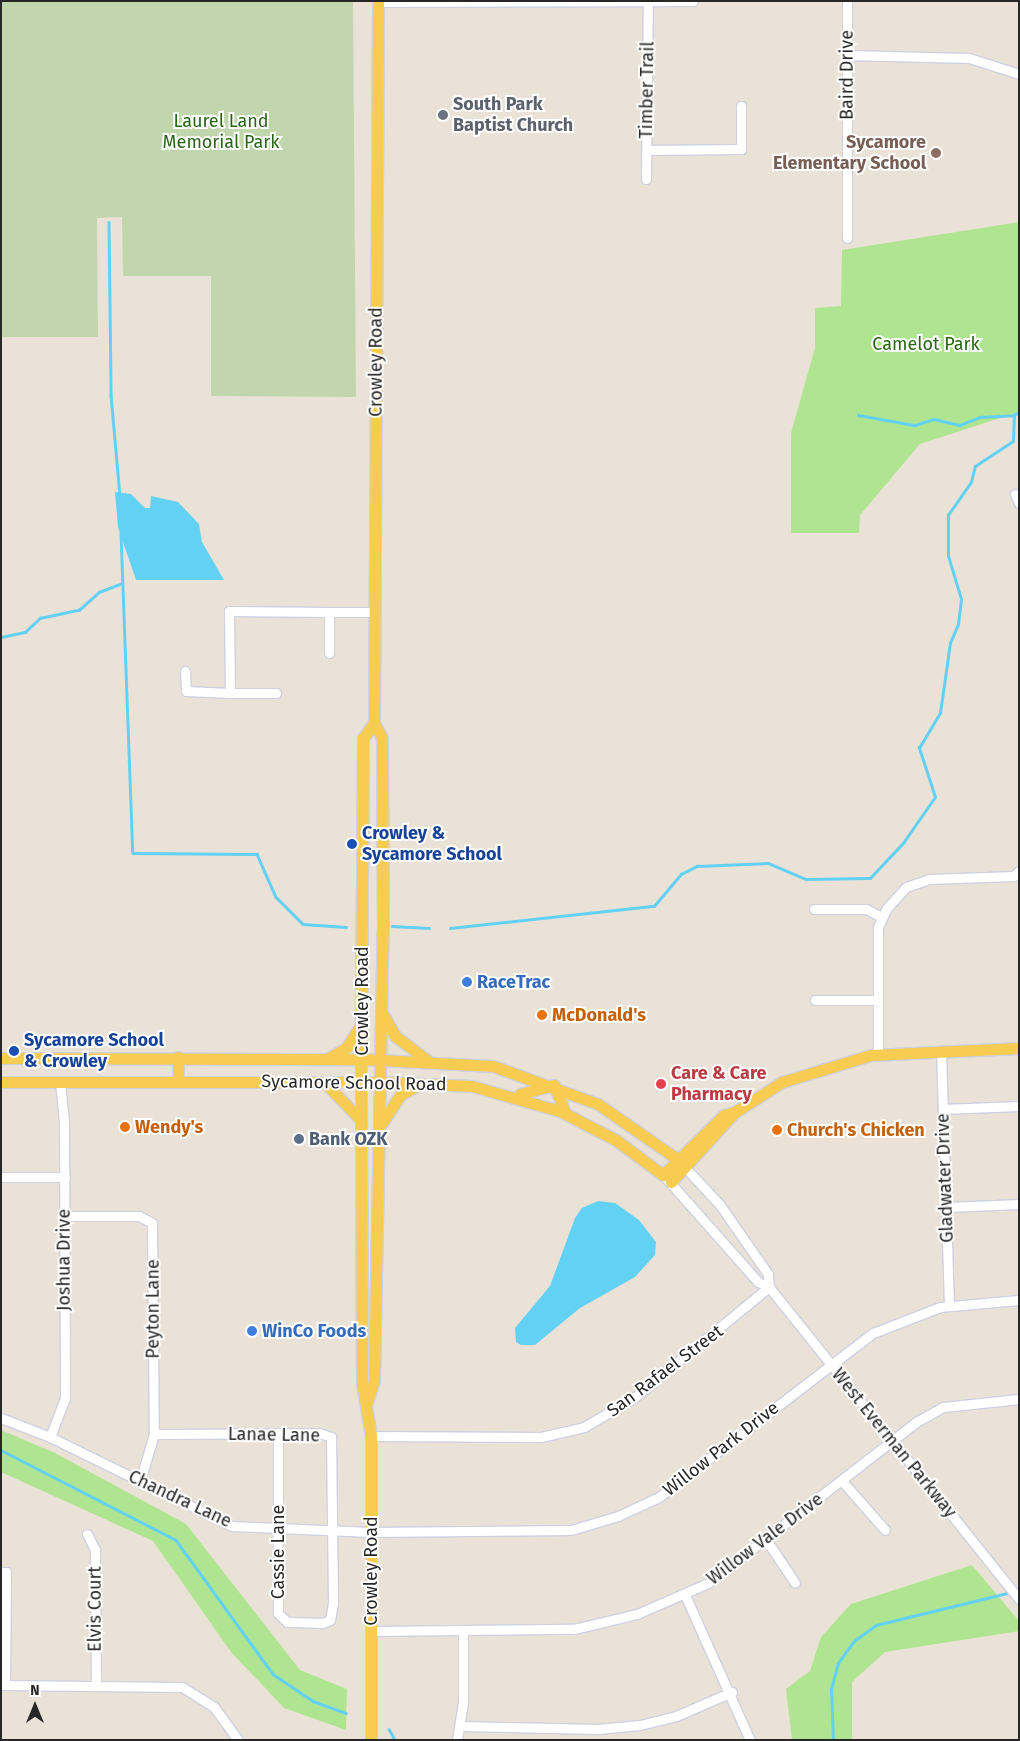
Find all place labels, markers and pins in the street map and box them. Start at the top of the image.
place label: South Park Baptist Church [453,94,573,136]
marker: South Park Baptist Church [437,109,449,121]
place label: Sycamore Elementary School [773,132,926,174]
marker: Sycamore Elementary School [930,147,942,159]
place label: Crowley & Sycamore School [362,823,502,866]
marker: Crowley & Sycamore School [346,838,358,850]
place label: RaceTrac [477,971,550,993]
marker: RaceTrac [461,976,473,988]
place label: McDonald's [552,1004,646,1026]
marker: McDonald's [536,1009,548,1021]
place label: Sycamore School & Crowley [24,1030,164,1072]
marker: Sycamore School & Crowley [8,1045,20,1057]
place label: Care & Care Pharmacy [671,1063,767,1106]
marker: Care & Care Pharmacy [655,1078,667,1090]
place label: Wendy's [135,1116,203,1138]
place label: Church's Chicken [787,1119,925,1141]
marker: Wendy's [119,1121,131,1133]
marker: Church's Chicken [771,1124,783,1136]
place label: Bank OZK [309,1128,388,1150]
marker: Bank OZK [293,1133,305,1145]
place label: WinCo Foods [262,1320,366,1342]
marker: WinCo Foods [246,1325,258,1337]

